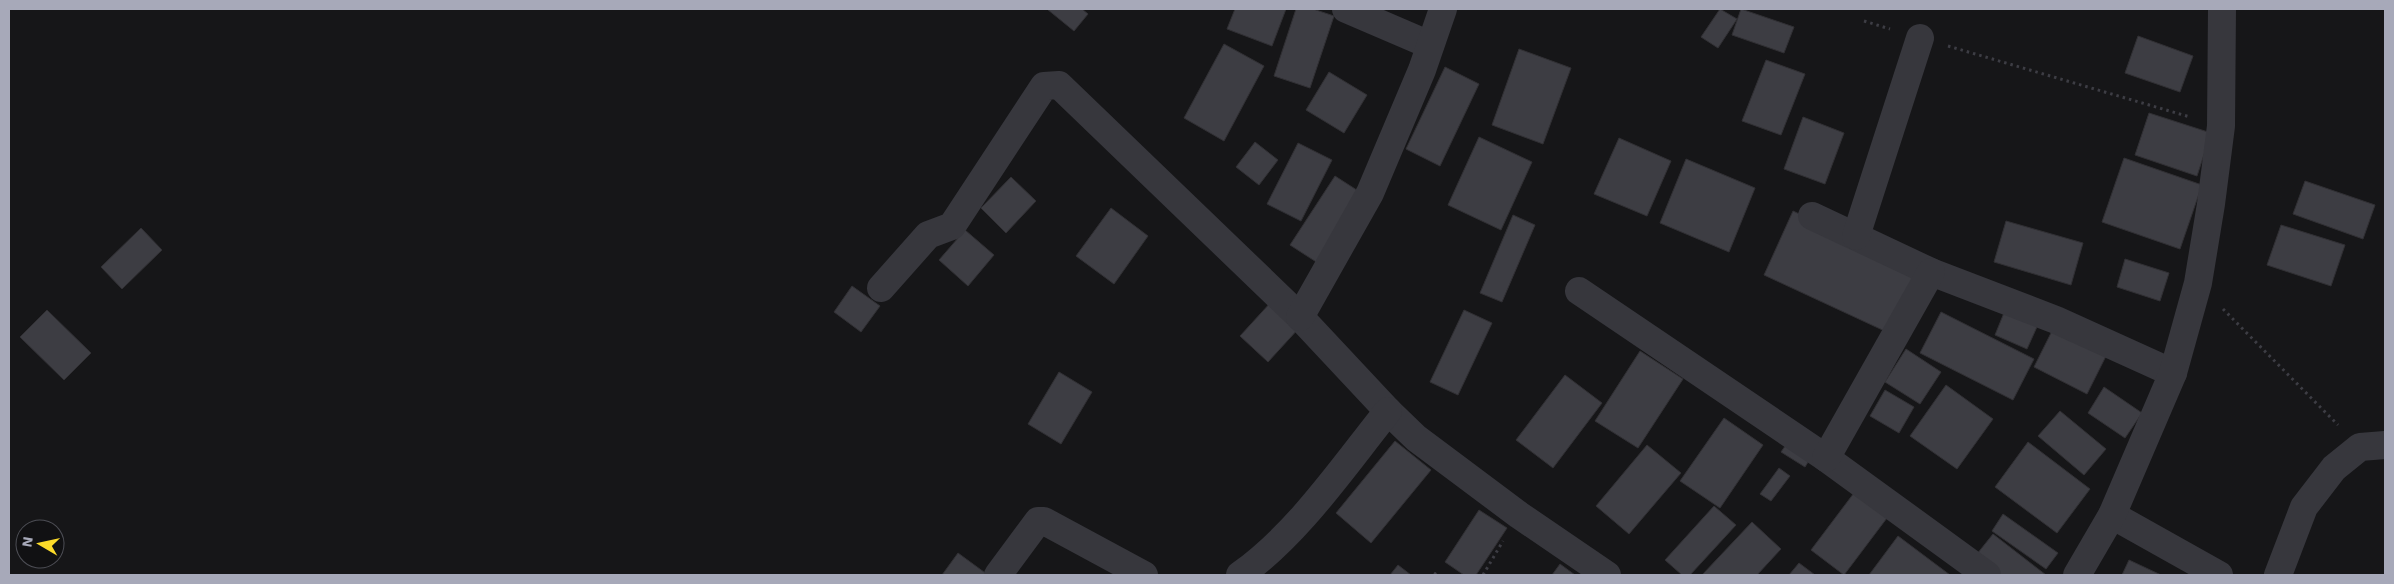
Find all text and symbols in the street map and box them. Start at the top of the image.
north arrow [15,519,65,569]
text: N [18,536,36,548]

